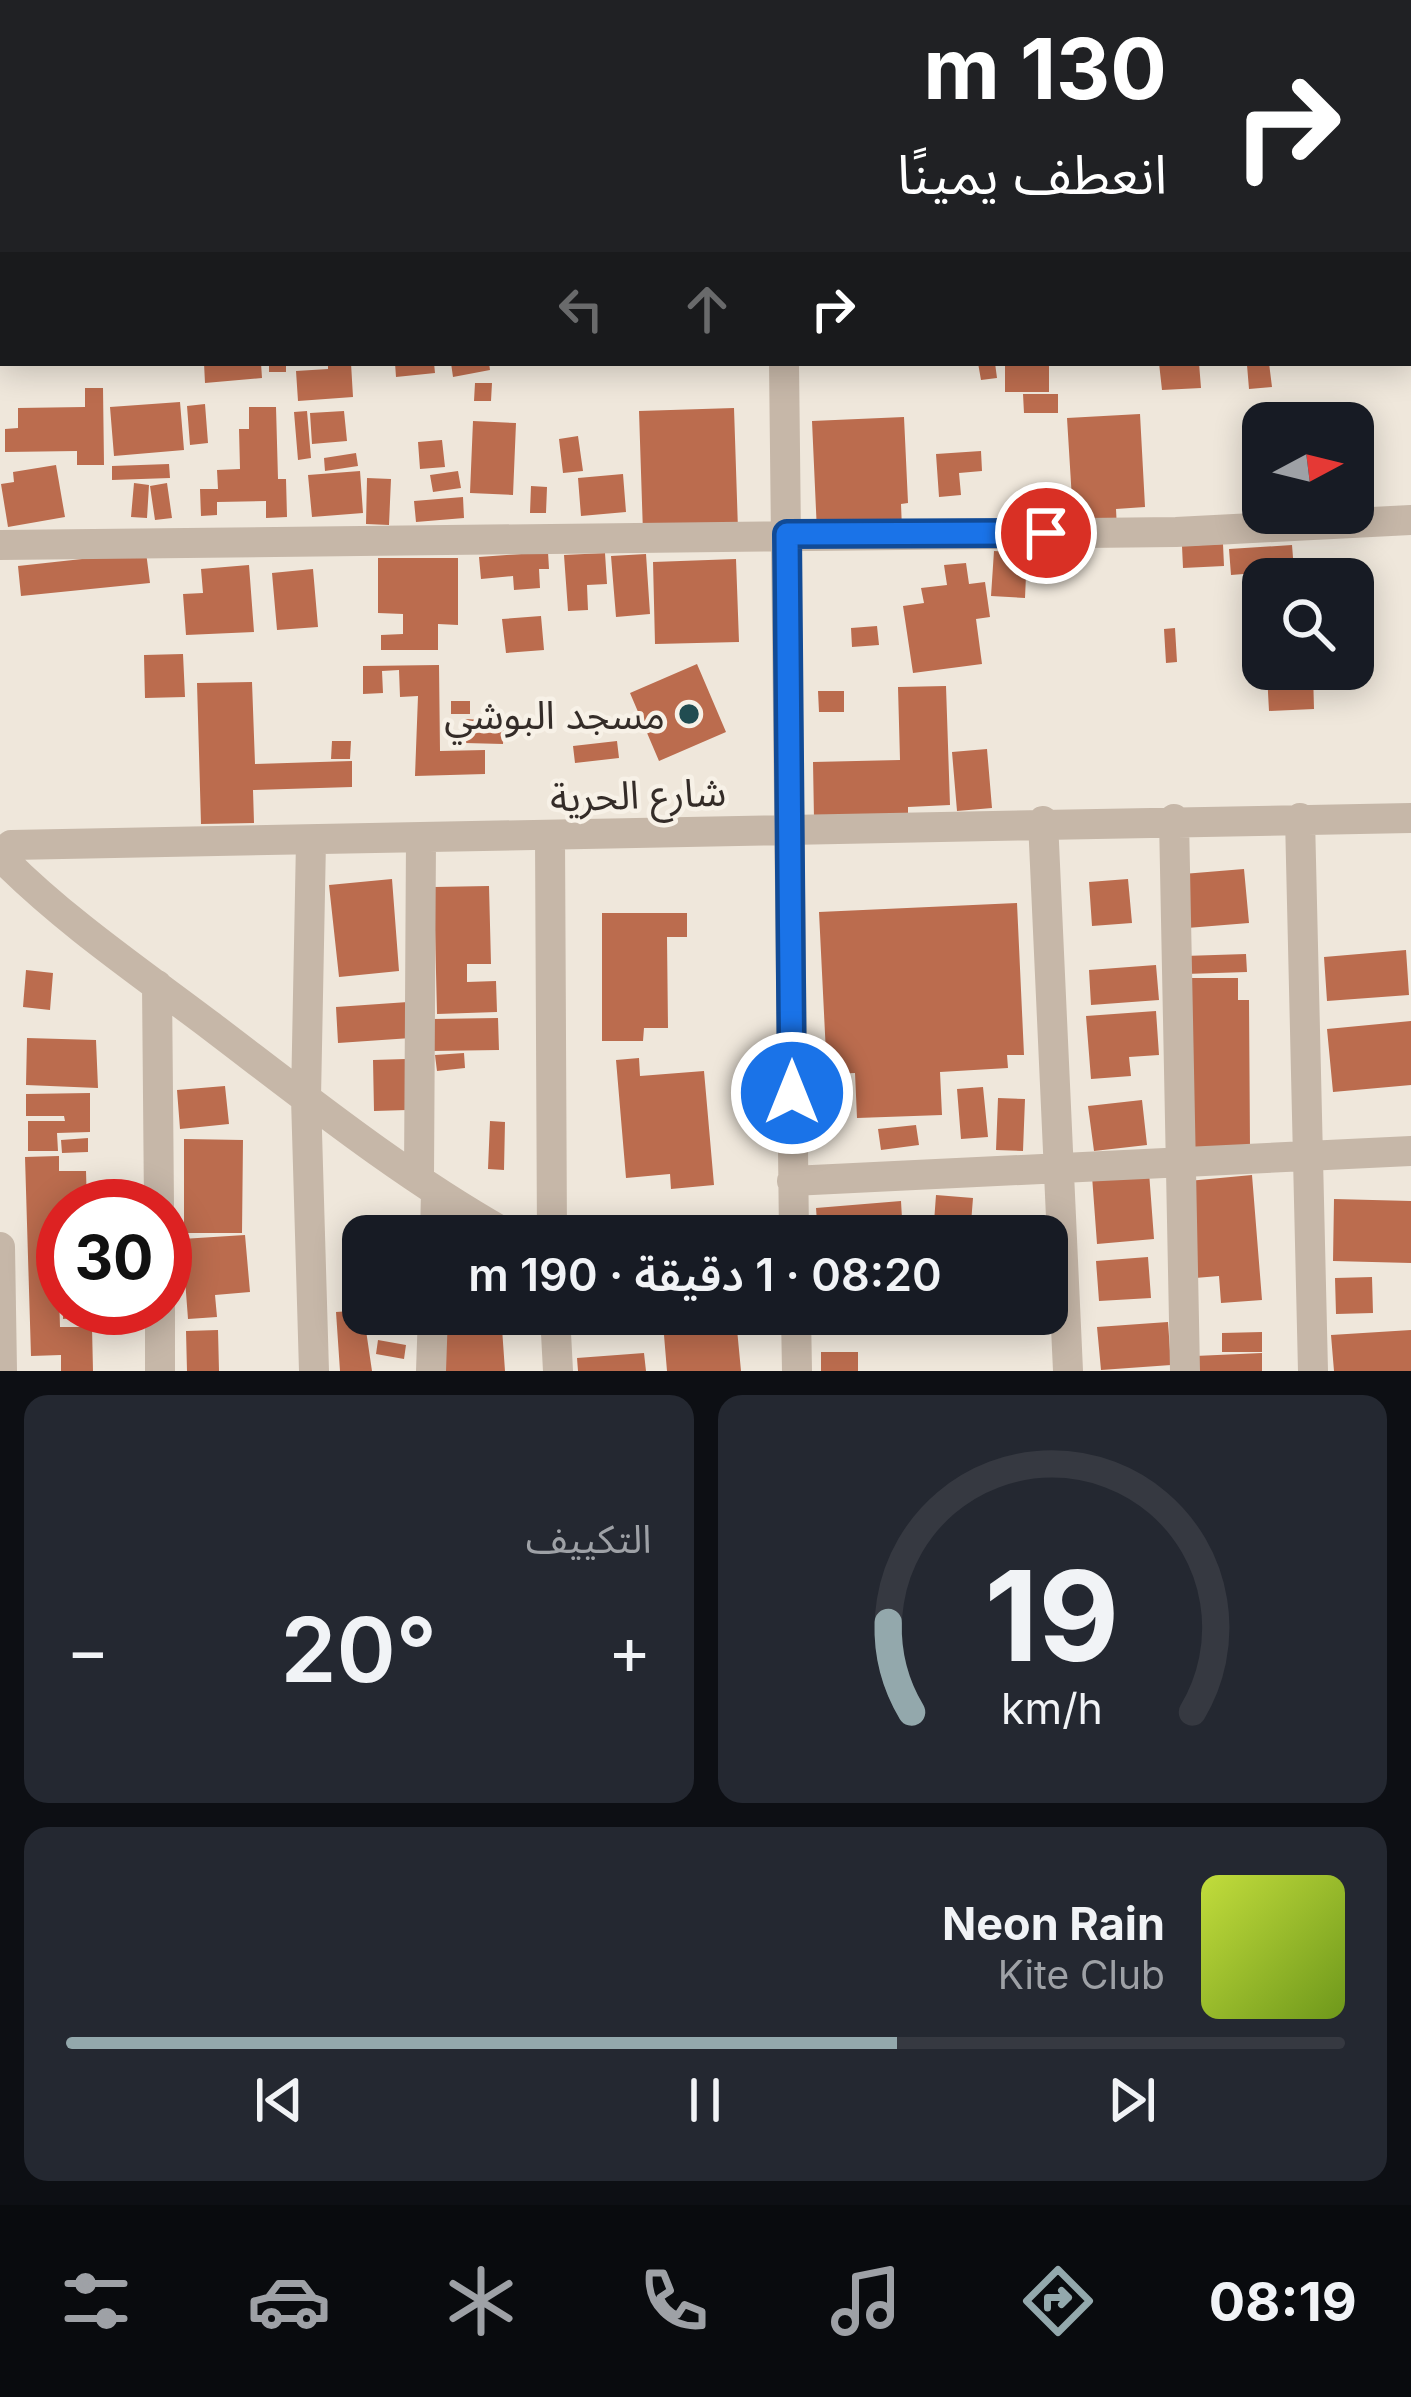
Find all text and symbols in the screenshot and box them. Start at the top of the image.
text: 130 m [923,18,1167,119]
icon: right [1209,48,1365,204]
text: انعطف يمينًا [897,142,1167,207]
icon: left [548,276,614,342]
icon: ahead [674,276,740,342]
icon: right [800,276,866,342]
north arrow [1242,402,1374,534]
map controls [1242,402,1374,690]
pin [995,482,1097,584]
icon: arrive [1013,500,1079,566]
button: search [1242,558,1374,690]
place label: مسجد البوشي [444,691,665,745]
marker: مسجد البوشي [676,701,702,727]
street label: شارع الحرية [549,767,727,827]
position arrow [729,1030,855,1156]
speed limit sign: 30 [36,1179,192,1335]
text: 08:20 · 1 دقيقة · 190 m [468,1247,942,1302]
text: التكييف [526,1515,652,1562]
text: 19 [985,1540,1120,1691]
text: 20° [280,1595,437,1704]
text: − [66,1610,110,1690]
text: + [608,1610,651,1690]
text: km/h [1001,1682,1103,1734]
text: Neon Rain [942,1896,1165,1951]
text: Kite Club [998,1951,1165,1998]
icon: previous [246,2067,312,2133]
icon: pause [672,2067,738,2133]
icon: next [1099,2067,1165,2133]
icon: filters [54,2259,138,2343]
icon: car [247,2259,331,2343]
icon: climate [439,2259,523,2343]
icon: phone [632,2259,716,2343]
icon: music [824,2259,908,2343]
icon: directions [1016,2259,1100,2343]
text: 08:19 [1209,2269,1357,2334]

